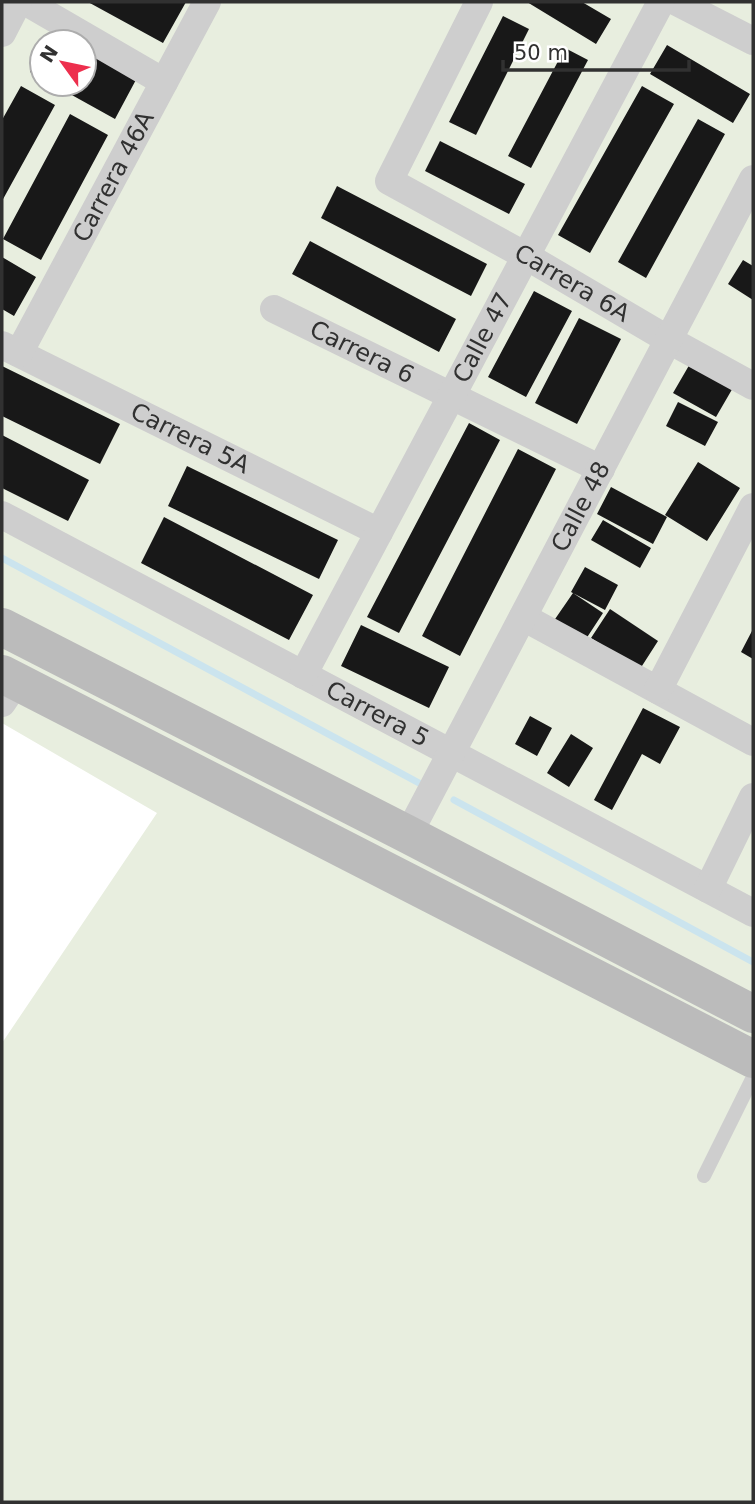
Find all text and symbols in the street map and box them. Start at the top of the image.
north arrow [28,28,98,98]
scale bar [503,28,688,72]
text: N [35,41,62,66]
text: 50 m [514,41,568,65]
street label: Carrera 46A [67,106,160,247]
street label: Carrera 6A [510,238,635,328]
street label: Calle 47 [447,288,518,387]
street label: Carrera 6 [305,315,419,389]
street label: Carrera 5A [126,397,255,480]
street label: Calle 48 [546,457,616,556]
street label: Carrera 5 [321,675,434,753]

